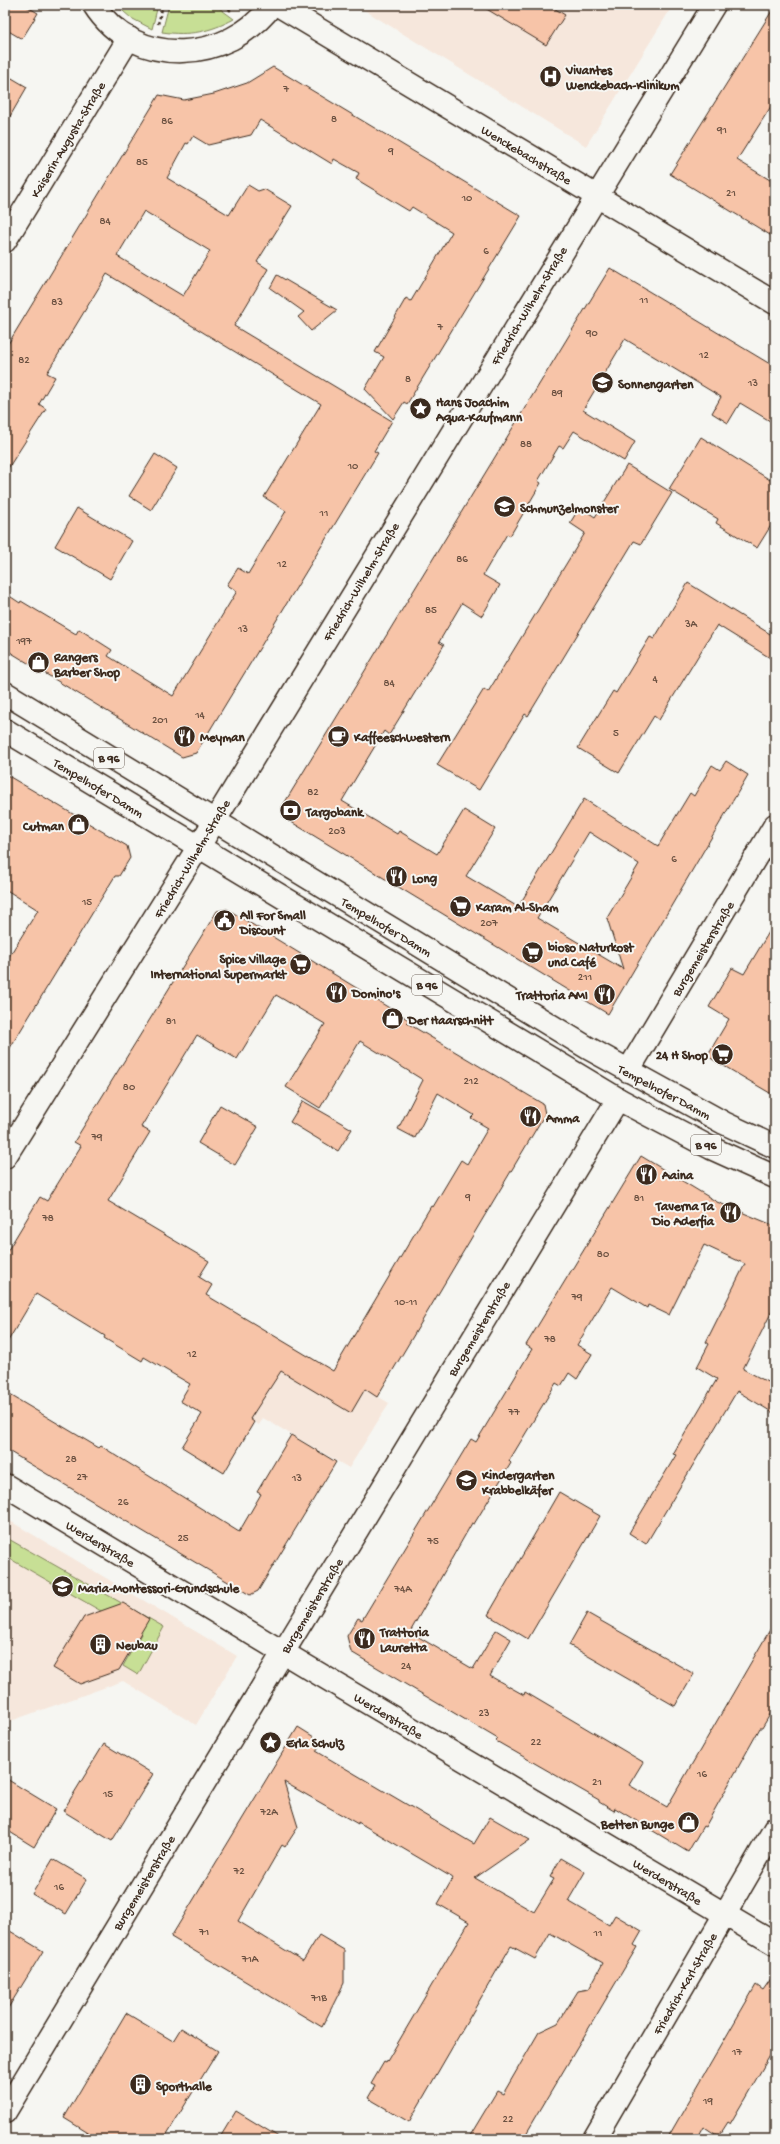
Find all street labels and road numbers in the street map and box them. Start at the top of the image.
street label: Kaiserin-Augusta-Straße [29,79,110,201]
street label: Wenckebachstraße [478,123,574,189]
street label: Friedrich-Wilhelm-Straße [488,244,572,369]
street label: Friedrich-Wilhelm-Straße [320,520,404,645]
road number: B 96 [94,748,124,768]
street label: Tempelhofer Damm [49,756,146,822]
street label: Friedrich-Wilhelm-Straße [151,797,235,922]
street label: Tempelhofer Damm [337,895,434,961]
street label: Burgemeisterstraße [669,899,739,1000]
road number: B 96 [412,975,442,995]
street label: Tempelhofer Damm [614,1062,713,1124]
road number: B 96 [691,1135,721,1155]
street label: Burgemeisterstraße [445,1279,515,1380]
street label: Werderstraße [62,1519,137,1572]
street label: Burgemeisterstraße [278,1556,348,1657]
street label: Werderstraße [350,1691,425,1744]
street label: Burgemeisterstraße [110,1833,180,1934]
street label: Werderstraße [629,1857,704,1910]
street label: Friedrich-Karl-Straße [650,1930,722,2039]

